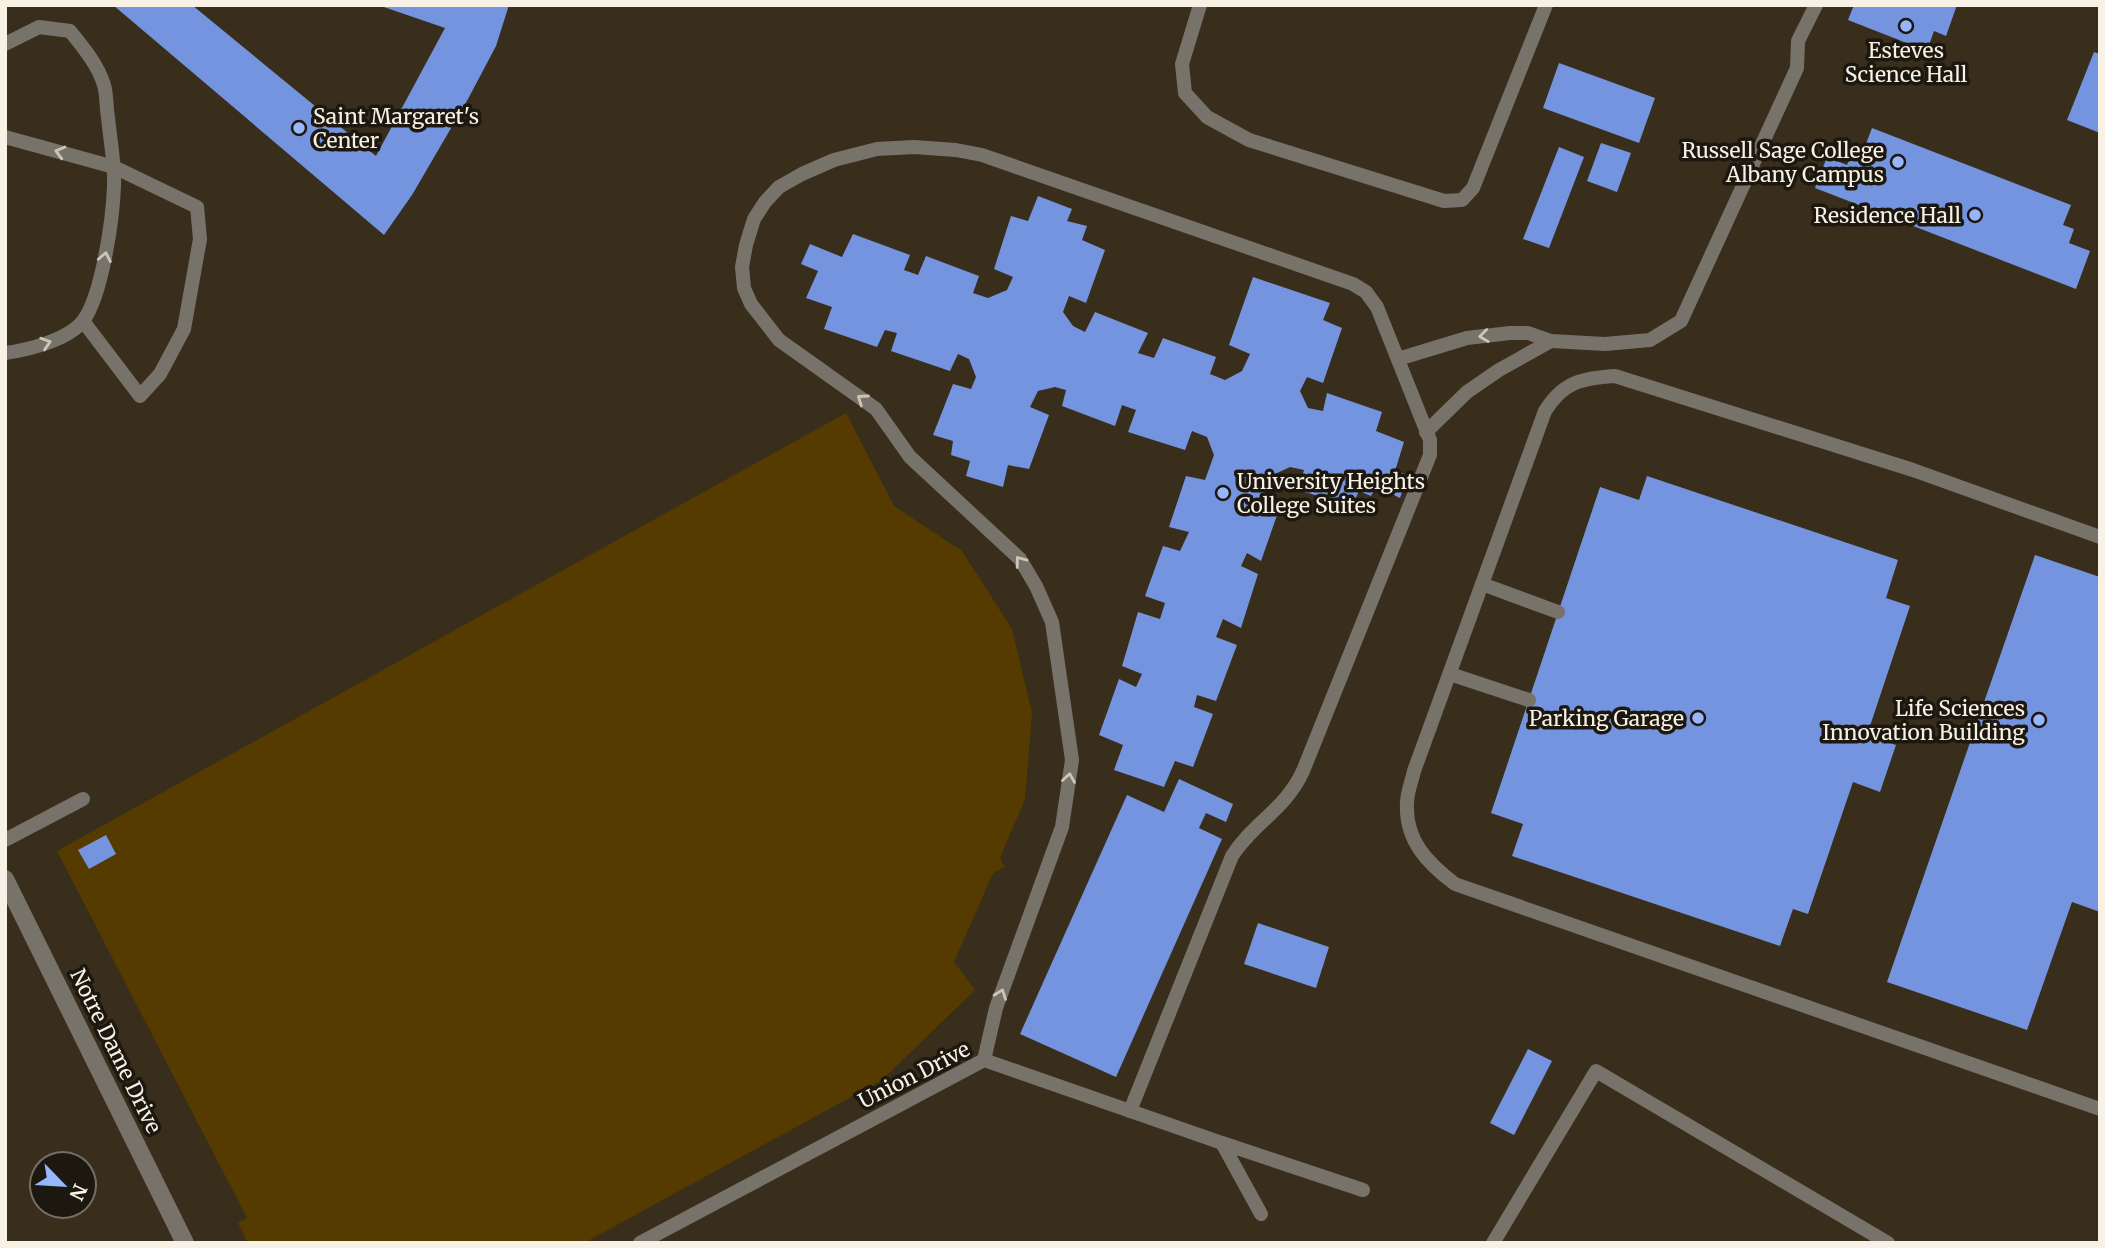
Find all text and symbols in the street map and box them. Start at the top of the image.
marker: Esteves Science Hall [1898,18,1914,34]
place label: Esteves Science Hall [1845,37,1968,88]
place label: Saint Margaret's Center [313,103,479,154]
marker: Saint Margaret's Center [291,120,307,136]
place label: Russell Sage College Albany Campus [1681,137,1884,188]
one-way arrow [54,146,66,160]
marker: Russell Sage College Albany Campus [1890,154,1906,170]
place label: Residence Hall [1813,202,1961,229]
marker: Residence Hall [1967,207,1983,223]
one-way arrow [96,251,111,263]
one-way arrow [1478,328,1490,343]
one-way arrow [40,336,52,351]
one-way arrow [857,395,870,407]
place label: University Heights College Suites [1237,468,1425,519]
marker: University Heights College Suites [1215,485,1231,501]
one-way arrow [1015,556,1028,569]
place label: Life Sciences Innovation Building [1822,695,2025,746]
place label: Parking Garage [1529,705,1684,732]
marker: Parking Garage [1690,710,1706,726]
marker: Life Sciences Innovation Building [2031,712,2047,728]
one-way arrow [1062,772,1077,784]
street label: Notre Dame Drive [64,964,168,1138]
one-way arrow [993,989,1007,1001]
street label: Union Drive [854,1035,974,1115]
north arrow [28,1150,98,1220]
text: N [64,1180,92,1204]

